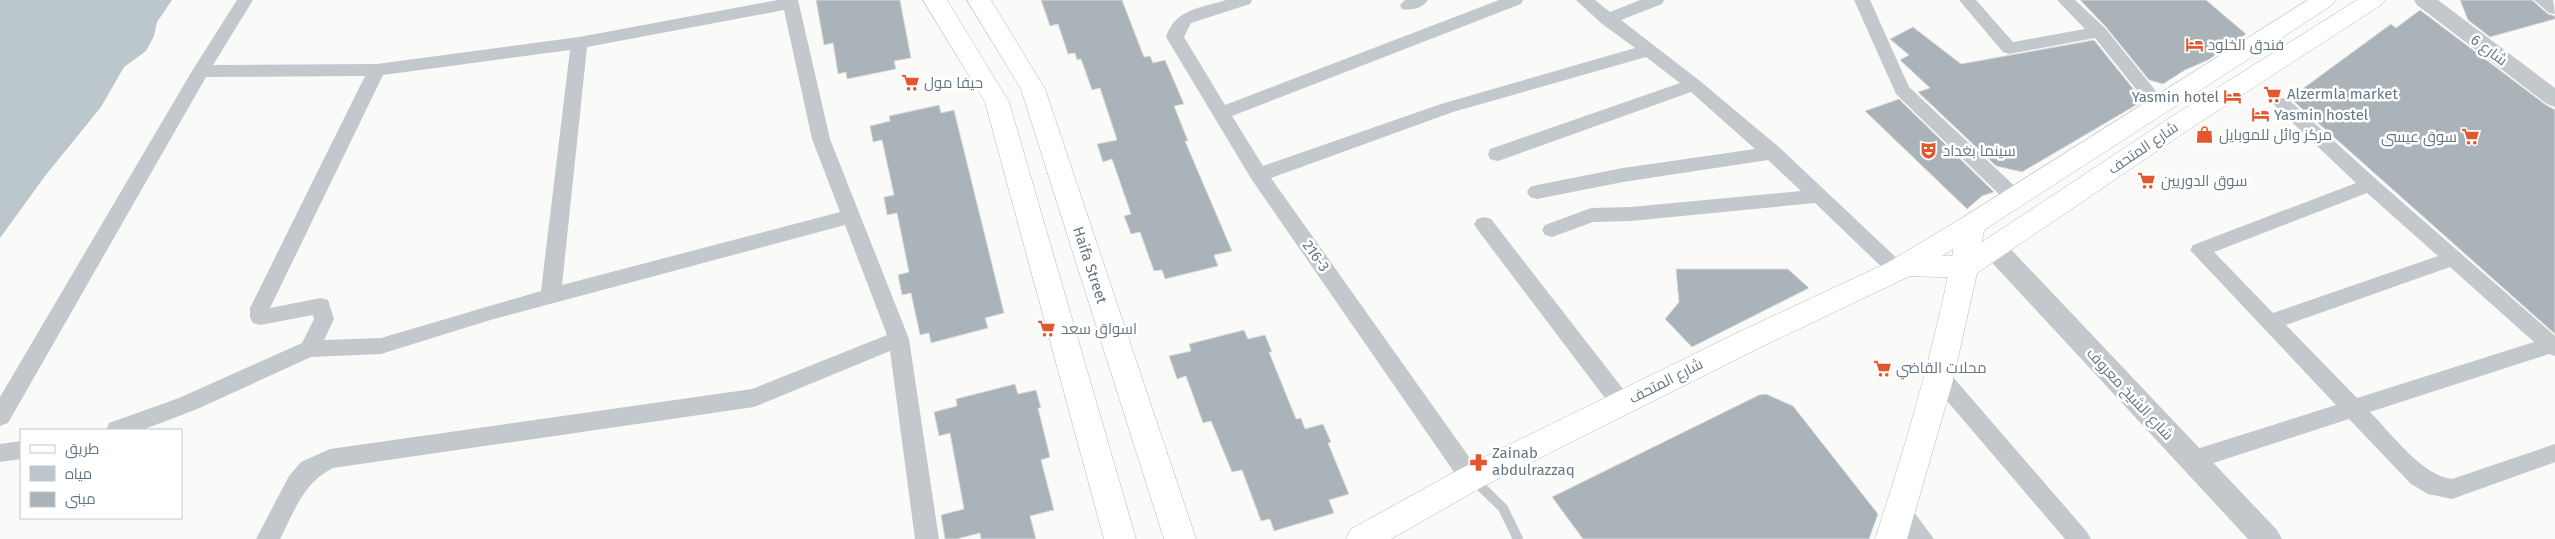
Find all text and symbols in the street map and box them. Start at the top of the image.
street label: شارع 6 [2466,30,2511,71]
hotel icon: فندق الخلود [2184,35,2204,55]
place label: فندق الخلود [2208,36,2284,55]
supermarket icon: حيفا مول [900,73,920,93]
place label: حيفا مول [924,74,983,92]
supermarket icon: Alzermla market [2263,84,2283,104]
place label: Alzermla market [2287,85,2398,103]
hotel icon: Yasmin hotel [2223,87,2243,107]
place label: Yasmin hotel [2132,88,2220,106]
hotel icon: Yasmin hostel [2250,105,2270,125]
place label: Yasmin hostel [2274,106,2369,124]
street label: شارع المتحف [2105,118,2183,180]
shop icon: مركز وائل للموبايل [2195,125,2215,145]
place label: مركز وائل للموبايل [2219,126,2332,145]
supermarket icon: سوق عيسى [2461,127,2481,147]
place label: سوق عيسى [2381,128,2457,147]
theatre icon: سينما بغداد [1919,141,1939,161]
place label: سينما بغداد [1943,142,2016,160]
supermarket icon: سوق الدوريين [2137,171,2157,191]
place label: سوق الدوريين [2161,172,2247,191]
street label: Haifa Street [1069,224,1111,306]
street label: 216-3 [1299,237,1333,275]
supermarket icon: اسواق سعد [1037,319,1057,339]
place label: اسواق سعد [1061,320,1137,339]
street label: شارع الشيخ معروف [2081,344,2177,445]
street label: شارع المتحف [1626,355,1707,409]
supermarket icon: محلات القاضي [1872,358,1892,378]
place label: محلات القاضي [1896,359,1987,380]
legend [20,429,182,519]
text: طريق [65,440,99,459]
place label: Zainab abdulrazzaq [1492,444,1575,479]
pharmacy icon: Zainab abdulrazzaq [1468,452,1488,472]
text: مياه [65,465,92,483]
text: مبنى [65,490,96,509]

